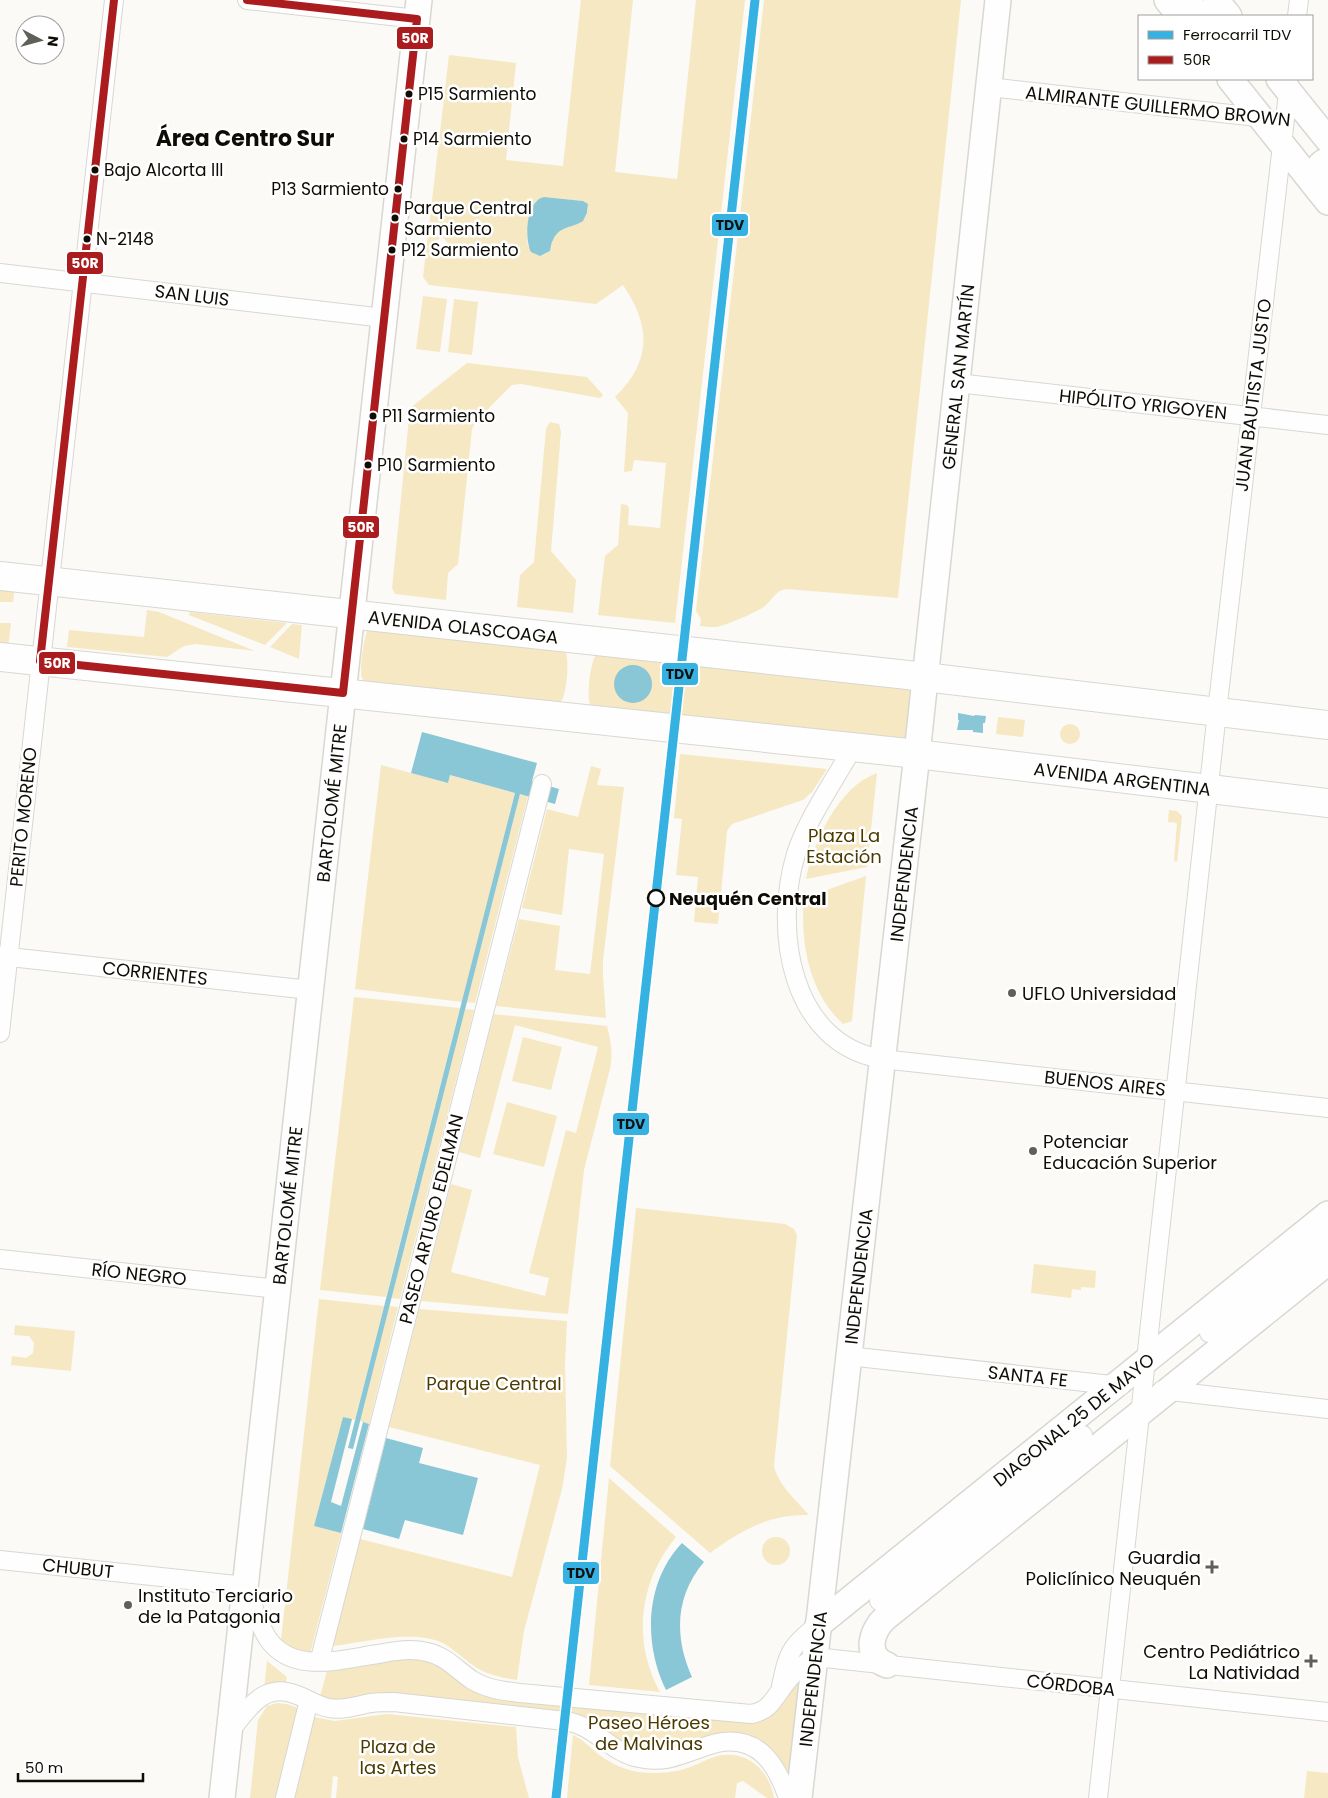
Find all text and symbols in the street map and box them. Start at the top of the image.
north arrow [15,15,65,65]
legend [1138,15,1313,80]
text: Ferrocarril TDV [1183,24,1291,45]
line badge: 50R [396,26,434,50]
text: 50R [401,28,429,48]
text: N [42,35,63,48]
text: 50R [1183,49,1211,70]
street label: ALMIRANTE GUILLERMO BROWN [1024,80,1292,132]
place label: P15 Sarmiento [418,82,537,106]
marker: P15 Sarmiento [404,89,414,99]
district label: Área Centro Sur [156,123,334,154]
place label: P14 Sarmiento [413,127,532,151]
marker: P14 Sarmiento [399,134,409,144]
place label: Bajo Alcorta III [104,158,224,182]
marker: Bajo Alcorta III [90,165,100,175]
place label: P13 Sarmiento [271,177,389,201]
marker: P13 Sarmiento [393,184,403,194]
place label: Parque Central Sarmiento [404,196,532,241]
marker: Parque Central Sarmiento [390,213,400,223]
line badge: TDV [711,213,749,237]
text: TDV [716,215,745,235]
place label: N-2148 [96,227,154,251]
marker: N-2148 [82,234,92,244]
place label: P12 Sarmiento [401,238,519,262]
marker: P12 Sarmiento [387,245,397,255]
line badge: 50R [66,251,104,275]
text: 50R [71,253,99,273]
street label: SAN LUIS [153,278,231,312]
street label: GENERAL SAN MARTÍN [935,283,980,471]
street label: JUAN BAUTISTA JUSTO [1229,297,1277,493]
street label: HIPÓLITO YRIGOYEN [1058,383,1228,425]
place label: P11 Sarmiento [382,404,495,428]
marker: P11 Sarmiento [368,411,378,421]
place label: P10 Sarmiento [377,453,496,477]
marker: P10 Sarmiento [363,460,373,470]
line badge: 50R [342,515,380,539]
text: 50R [347,517,375,537]
street label: AVENIDA OLASCOAGA [367,604,560,649]
line badge: 50R [38,651,76,675]
text: 50R [43,653,71,673]
line badge: TDV [661,662,699,686]
text: TDV [666,664,695,684]
street label: BARTOLOMÉ MITRE [310,722,352,884]
street label: PERITO MORENO [3,746,43,888]
street label: AVENIDA ARGENTINA [1032,756,1212,801]
street label: INDEPENDENCIA [883,805,924,943]
park label: Plaza La Estación [806,823,882,869]
place label: Neuquén Central [669,886,827,911]
marker: Neuquén Central [647,889,665,907]
street label: CORRIENTES [101,955,209,991]
place label: UFLO Universidad [1022,981,1176,1006]
marker: UFLO Universidad [1006,987,1018,999]
street label: BUENOS AIRES [1043,1064,1167,1102]
street label: PASEO ARTURO EDELMAN [393,1111,469,1327]
line badge: TDV [612,1112,650,1136]
text: TDV [617,1114,646,1134]
street label: BARTOLOMÉ MITRE [266,1125,308,1286]
place label: Potenciar Educación Superior [1043,1129,1217,1175]
marker: Potenciar Educación Superior [1027,1145,1039,1157]
street label: INDEPENDENCIA [838,1207,878,1346]
street label: RÍO NEGRO [90,1257,188,1291]
street label: DIAGONAL 25 DE MAYO [988,1347,1159,1492]
street label: SANTA FE [987,1359,1069,1393]
park label: Parque Central [426,1371,562,1396]
place label: Guardia Policlínico Neuquén [1026,1545,1201,1591]
street label: CHUBUT [41,1552,115,1584]
marker: Guardia Policlínico Neuquén [1205,1560,1219,1574]
line badge: TDV [562,1561,600,1585]
text: TDV [567,1563,596,1583]
place label: Instituto Terciario de la Patagonia [138,1583,293,1629]
marker: Instituto Terciario de la Patagonia [122,1599,134,1611]
street label: INDEPENDENCIA [792,1610,833,1748]
place label: Centro Pediátrico La Natividad [1143,1639,1300,1685]
marker: Centro Pediátrico La Natividad [1304,1654,1318,1668]
street label: CÓRDOBA [1025,1668,1117,1702]
park label: Paseo Héroes de Malvinas [588,1710,710,1756]
park label: Plaza de las Artes [360,1734,436,1780]
scale bar [18,1750,142,1782]
text: 50 m [25,1757,63,1778]

